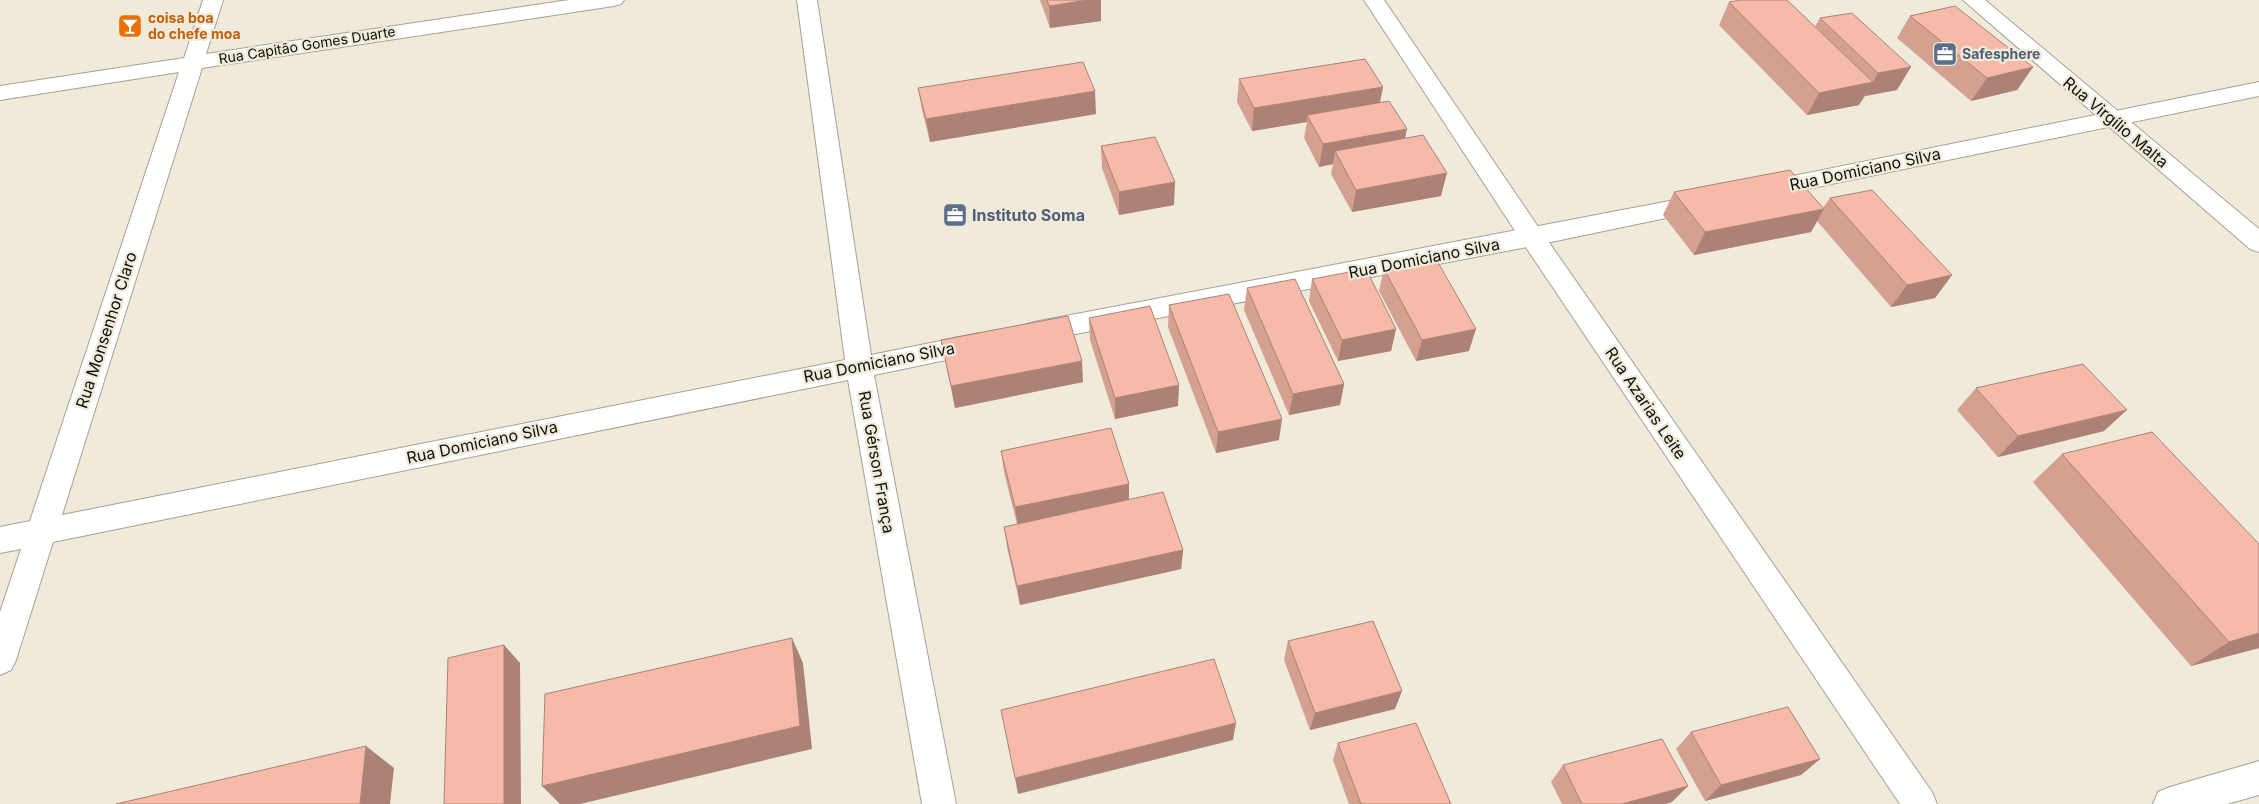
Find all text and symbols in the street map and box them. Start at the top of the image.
place label: coisa boa do chefe moa [148,9,241,42]
bar icon: coisa boa do chefe moa [117,13,143,39]
street label: Rua Capitão Gomes Duarte [217,22,397,67]
office icon: Safesphere [1932,41,1958,67]
place label: Safesphere [1962,45,2040,62]
street label: Rua Virgílio Malta [2059,72,2173,172]
street label: Rua Domiciano Silva [1788,143,1942,195]
office icon: Instituto Soma [942,202,968,228]
place label: Instituto Soma [972,205,1085,225]
street label: Rua Domiciano Silva [1347,234,1501,282]
street label: Rua Monsenhor Claro [71,249,141,411]
street label: Rua Domiciano Silva [802,338,956,386]
street label: Rua Azarias Leite [1601,343,1691,463]
street label: Rua Gérson França [855,389,899,535]
street label: Rua Domiciano Silva [405,416,559,468]

